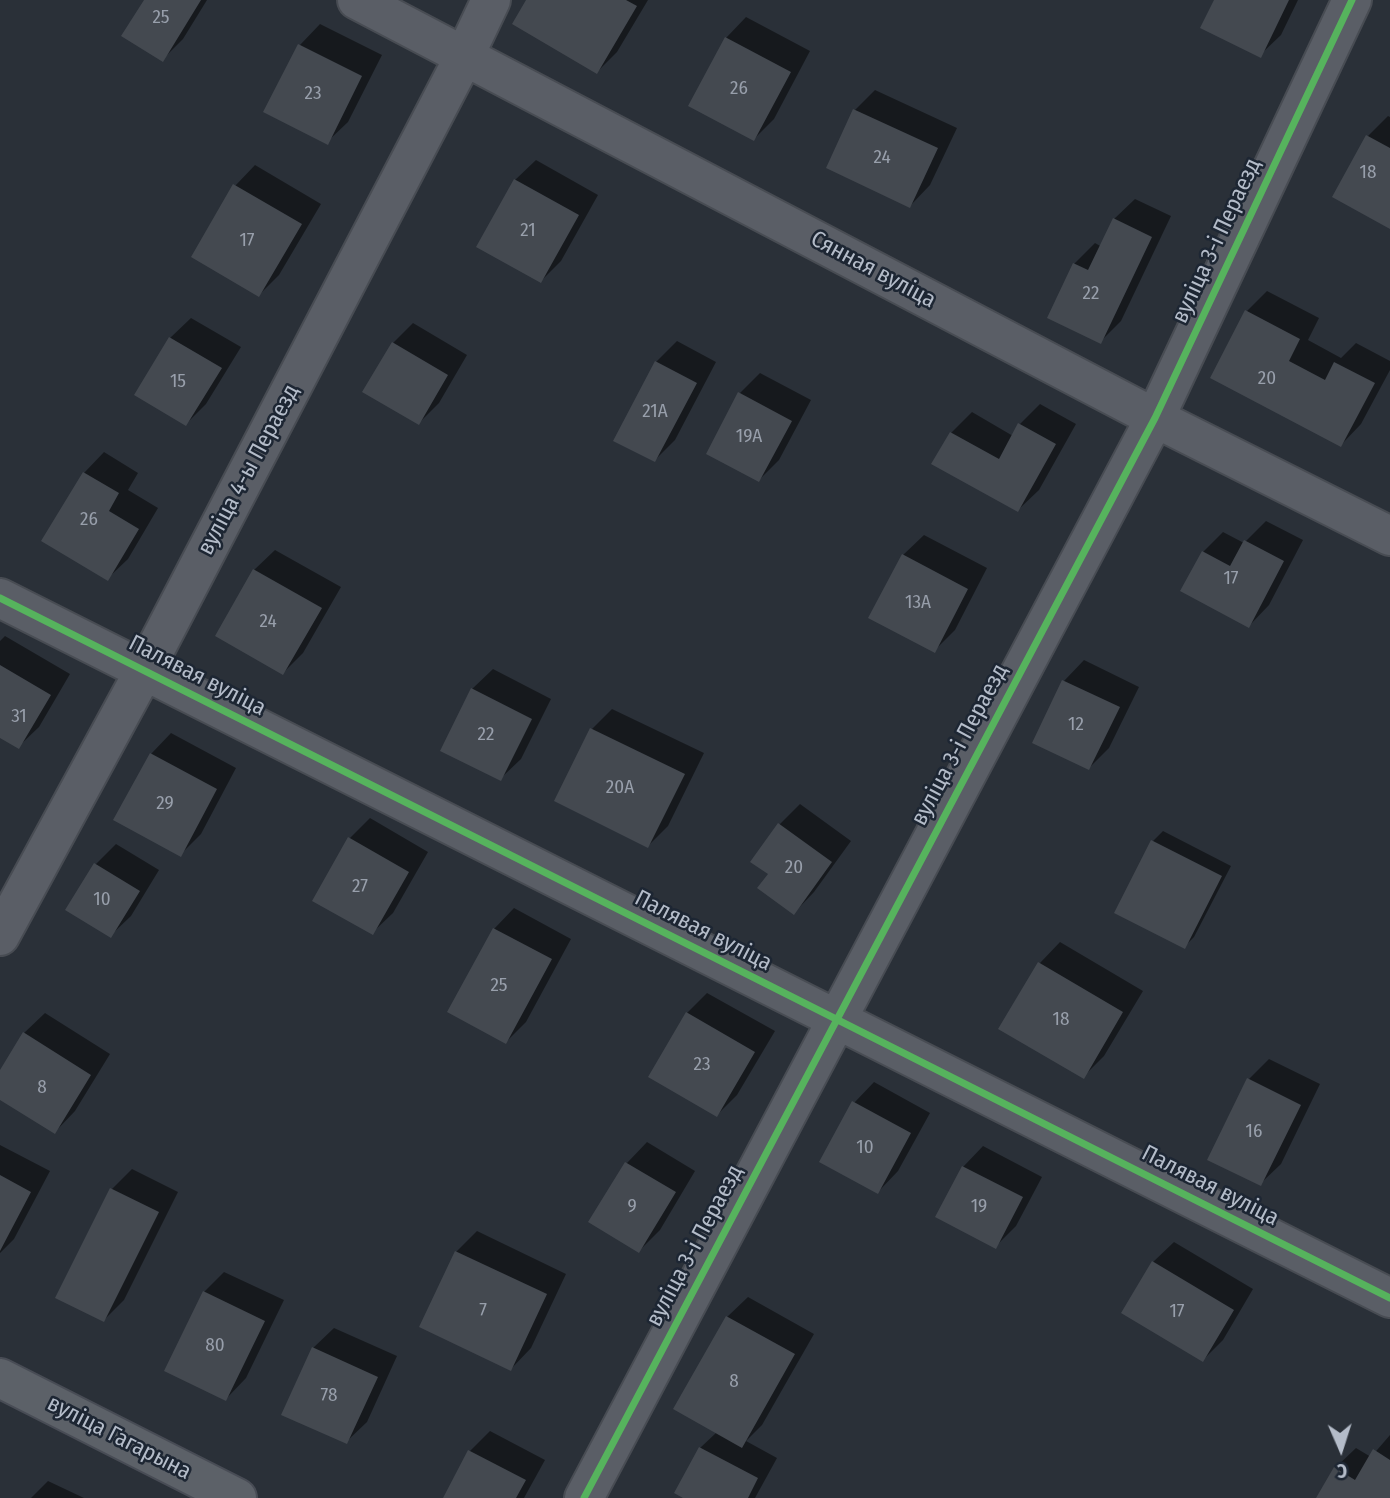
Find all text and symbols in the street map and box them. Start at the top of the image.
house number: 25 [152,7,170,29]
house number: 26 [730,78,748,100]
house number: 23 [305,83,321,105]
house number: 24 [873,147,891,169]
street label: вуліца 3-і Пераезд [1167,154,1267,328]
house number: 18 [1360,162,1376,184]
house number: 21 [520,220,536,242]
street label: Сянная вуліца [806,225,940,315]
house number: 17 [239,230,255,252]
house number: 22 [1083,283,1099,305]
house number: 20 [1258,368,1276,390]
house number: 15 [170,371,186,393]
street label: вуліца 4-ы Пераезд [192,380,306,560]
house number: 21А [642,401,668,423]
house number: 19А [736,426,762,448]
house number: 26 [80,509,98,531]
house number: 17 [1223,568,1239,590]
house number: 13А [905,592,931,614]
house number: 24 [259,611,277,633]
street label: Палявая вуліца [124,630,270,722]
street label: вуліца 3-і Пераезд [906,660,1014,830]
house number: 31 [11,706,27,728]
house number: 12 [1068,714,1084,736]
house number: 22 [478,724,494,746]
house number: 20А [606,777,634,799]
house number: 29 [156,793,174,815]
house number: 20 [785,857,803,879]
house number: 27 [352,876,368,898]
street label: Палявая вуліца [630,885,776,977]
house number: 10 [93,889,111,911]
house number: 25 [490,975,508,997]
house number: 18 [1053,1009,1069,1031]
house number: 23 [694,1054,710,1076]
house number: 8 [37,1077,47,1099]
house number: 16 [1246,1121,1262,1143]
house number: 10 [856,1137,874,1159]
street label: Палявая вуліца [1137,1140,1283,1232]
street label: вуліца 3-і Пераезд [641,1161,749,1331]
house number: 9 [627,1196,637,1218]
house number: 19 [971,1196,987,1218]
house number: 7 [479,1300,487,1322]
house number: 17 [1169,1301,1185,1323]
house number: 80 [205,1335,225,1357]
house number: 8 [729,1371,739,1393]
house number: 78 [321,1385,337,1407]
street label: вуліца Гагарына [43,1390,195,1486]
north arrow [1306,1414,1376,1484]
text: С [1337,1459,1348,1482]

